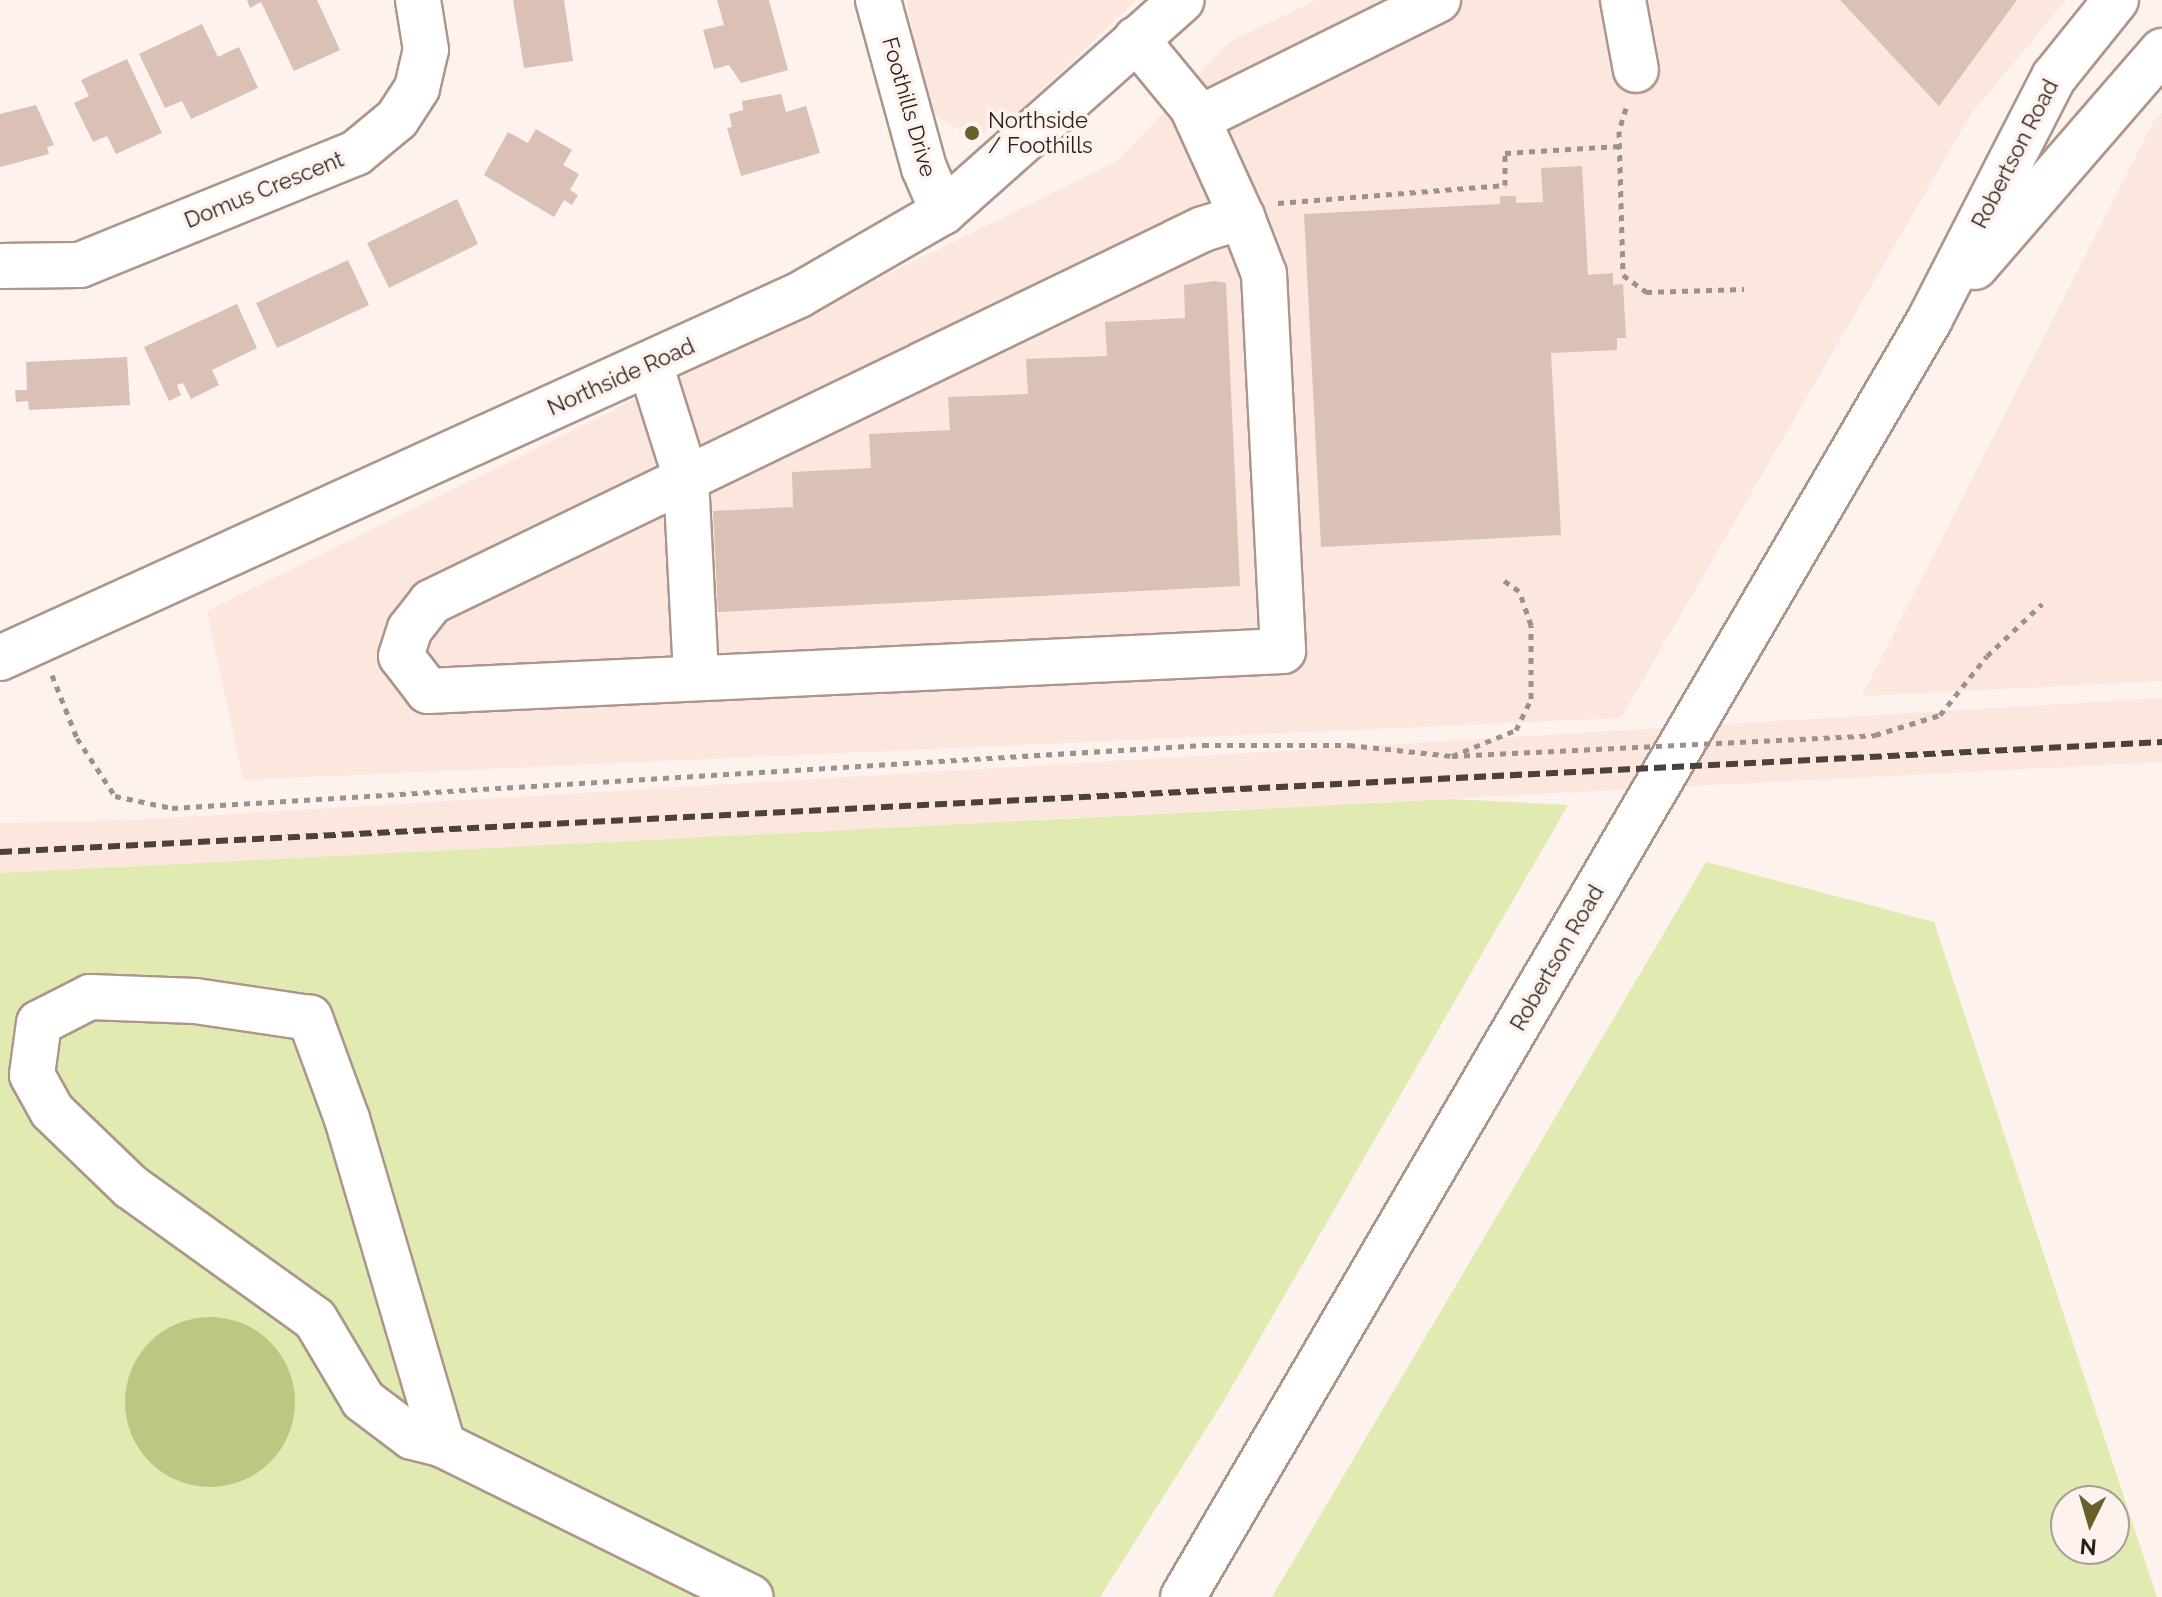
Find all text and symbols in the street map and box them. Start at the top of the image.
street label: Foothills Drive [876,34,942,180]
street label: Robertson Road [1966,75,2064,233]
place label: Northside / Foothills [988,107,1093,158]
marker: Northside / Foothills [963,124,981,142]
street label: Domus Crescent [181,146,347,234]
street label: Northside Road [543,333,699,421]
street label: Robertson Road [1505,881,1609,1035]
north arrow [2050,1485,2130,1565]
text: N [2079,1533,2098,1561]

